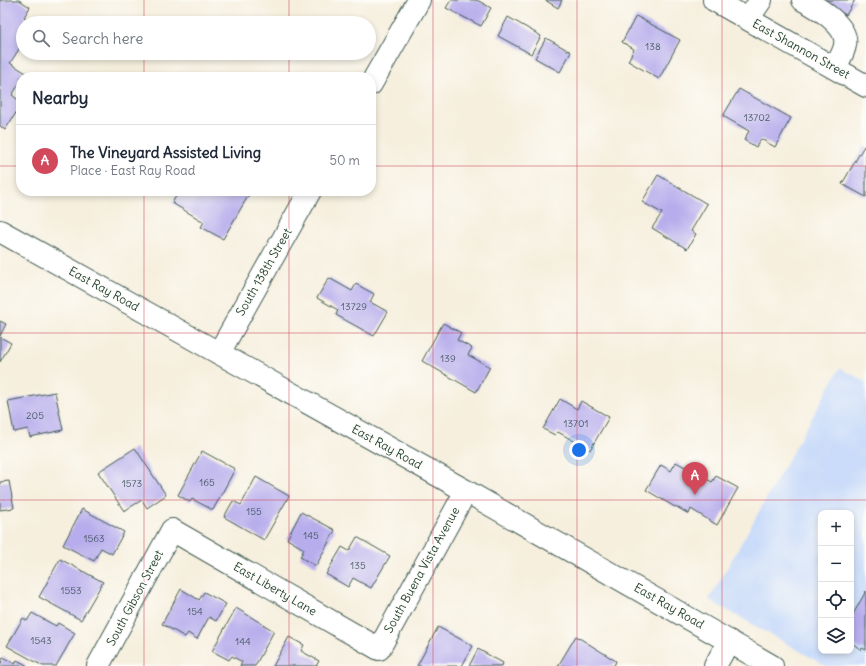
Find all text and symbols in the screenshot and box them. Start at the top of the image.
search box [16,16,376,60]
street label: East Shannon Street [750,16,853,82]
icon: search [30,27,52,49]
text: Search here [62,29,143,48]
house number: 138 [645,40,661,53]
text: Nearby [32,87,88,109]
house number: 13702 [744,111,771,124]
text: The Vineyard Assisted Living [70,143,261,162]
text: A [41,152,49,169]
text: 50 m [329,152,360,169]
text: Place · East Ray Road [70,162,195,179]
street label: South 138th Street [232,225,295,318]
street label: East Ray Road [66,263,142,314]
house number: 13729 [341,300,367,313]
house number: 139 [440,352,456,365]
house number: 205 [26,409,44,422]
house number: 13701 [563,417,589,430]
street label: East Ray Road [349,421,425,472]
your location [569,440,589,460]
pin: A [682,462,708,495]
house number: 165 [199,476,215,489]
house number: 1573 [122,477,142,490]
street label: South Buena Vista Avenue [381,504,462,635]
house number: 155 [246,505,262,518]
map controls [818,510,854,654]
button: + [818,510,854,546]
house number: 145 [303,529,319,542]
house number: 1563 [83,532,105,545]
button: − [818,546,854,582]
street label: South Gibson Street [103,547,166,648]
street label: East Liberty Lane [231,559,320,618]
house number: 135 [350,559,366,572]
street label: East Ray Road [632,580,707,632]
button: locate [818,582,854,618]
house number: 1553 [60,584,82,597]
house number: 154 [187,605,203,618]
button: layers [818,618,854,654]
house number: 1543 [30,634,52,647]
house number: 144 [235,635,251,648]

